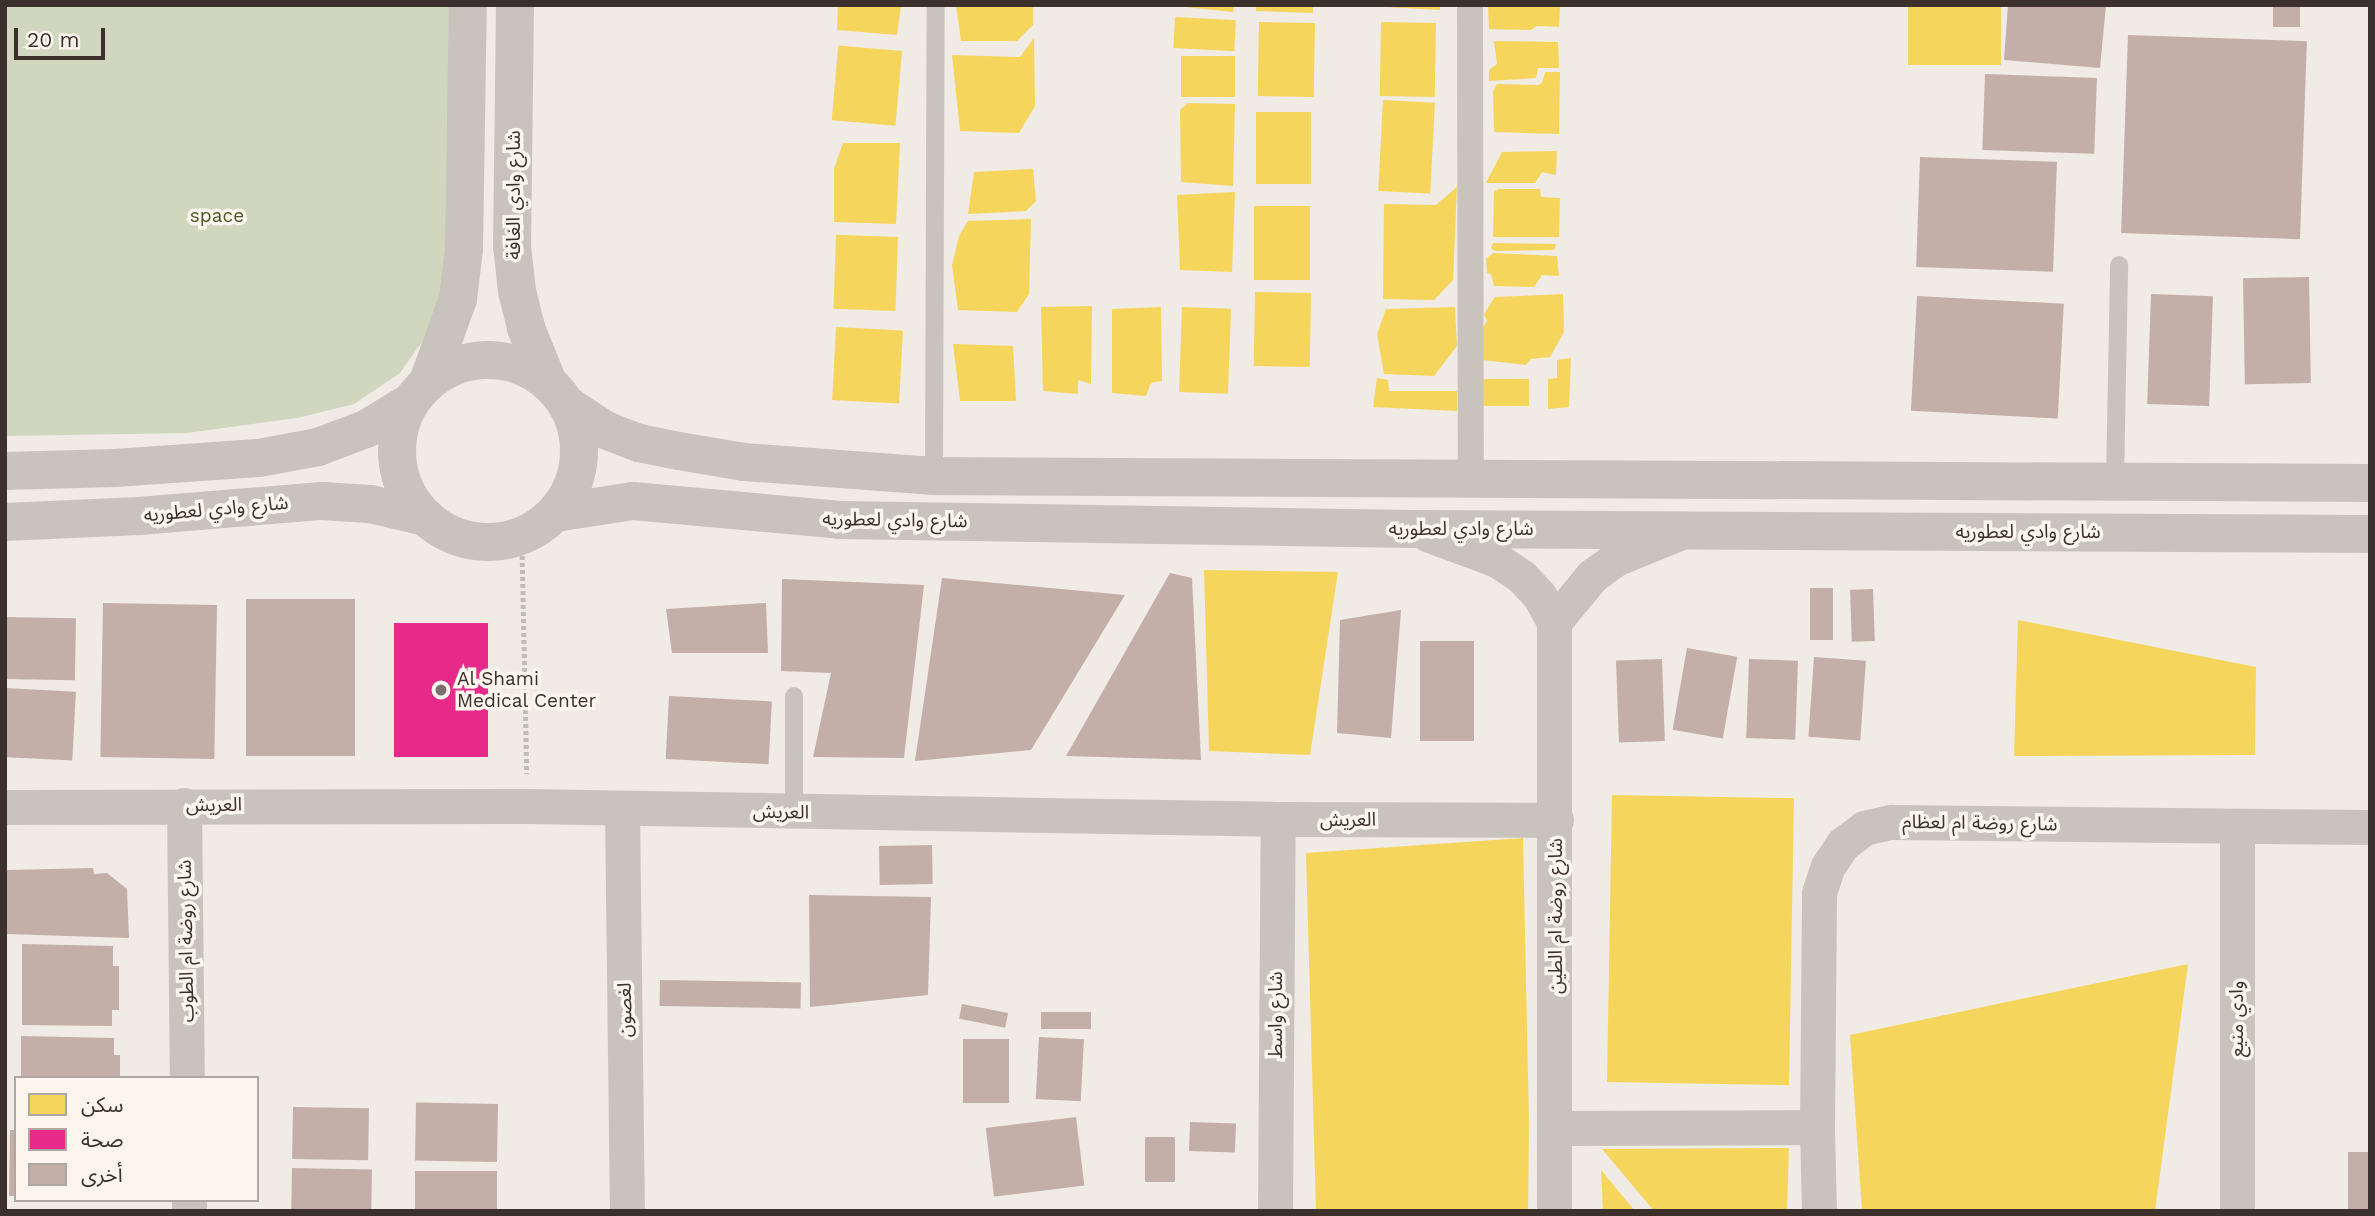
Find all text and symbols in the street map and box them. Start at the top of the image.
scale bar [18,14,108,58]
text: 20 m [27,27,79,52]
street label: شارع وادي الغافة [503,130,525,260]
park label: space [190,205,244,227]
street label: شارع وادي لعطوريه [143,491,289,527]
street label: شارع وادي لعطوريه [822,507,968,533]
street label: شارع وادي لعطوريه [1388,518,1534,540]
street label: شارع وادي لعطوريه [1955,521,2101,543]
place label: Al Shami Medical Center [457,668,597,712]
marker: Al Shami Medical Center [431,680,451,700]
street label: العريش [186,794,242,816]
street label: العريش [753,800,809,824]
street label: العريش [1320,809,1376,831]
street label: شارع روضة ام لعظام [1902,810,2058,836]
street label: شارع روضة ام الطين [1545,838,1567,994]
street label: شارع روضة ام الطوب [173,859,199,1023]
street label: شارع واسط [1265,971,1287,1059]
street label: وادي منيع [2226,981,2248,1057]
street label: لغصون [613,982,637,1038]
legend [14,1076,259,1202]
text: سكن [81,1092,123,1117]
text: صحة [81,1127,124,1152]
text: أخرى [81,1162,123,1187]

